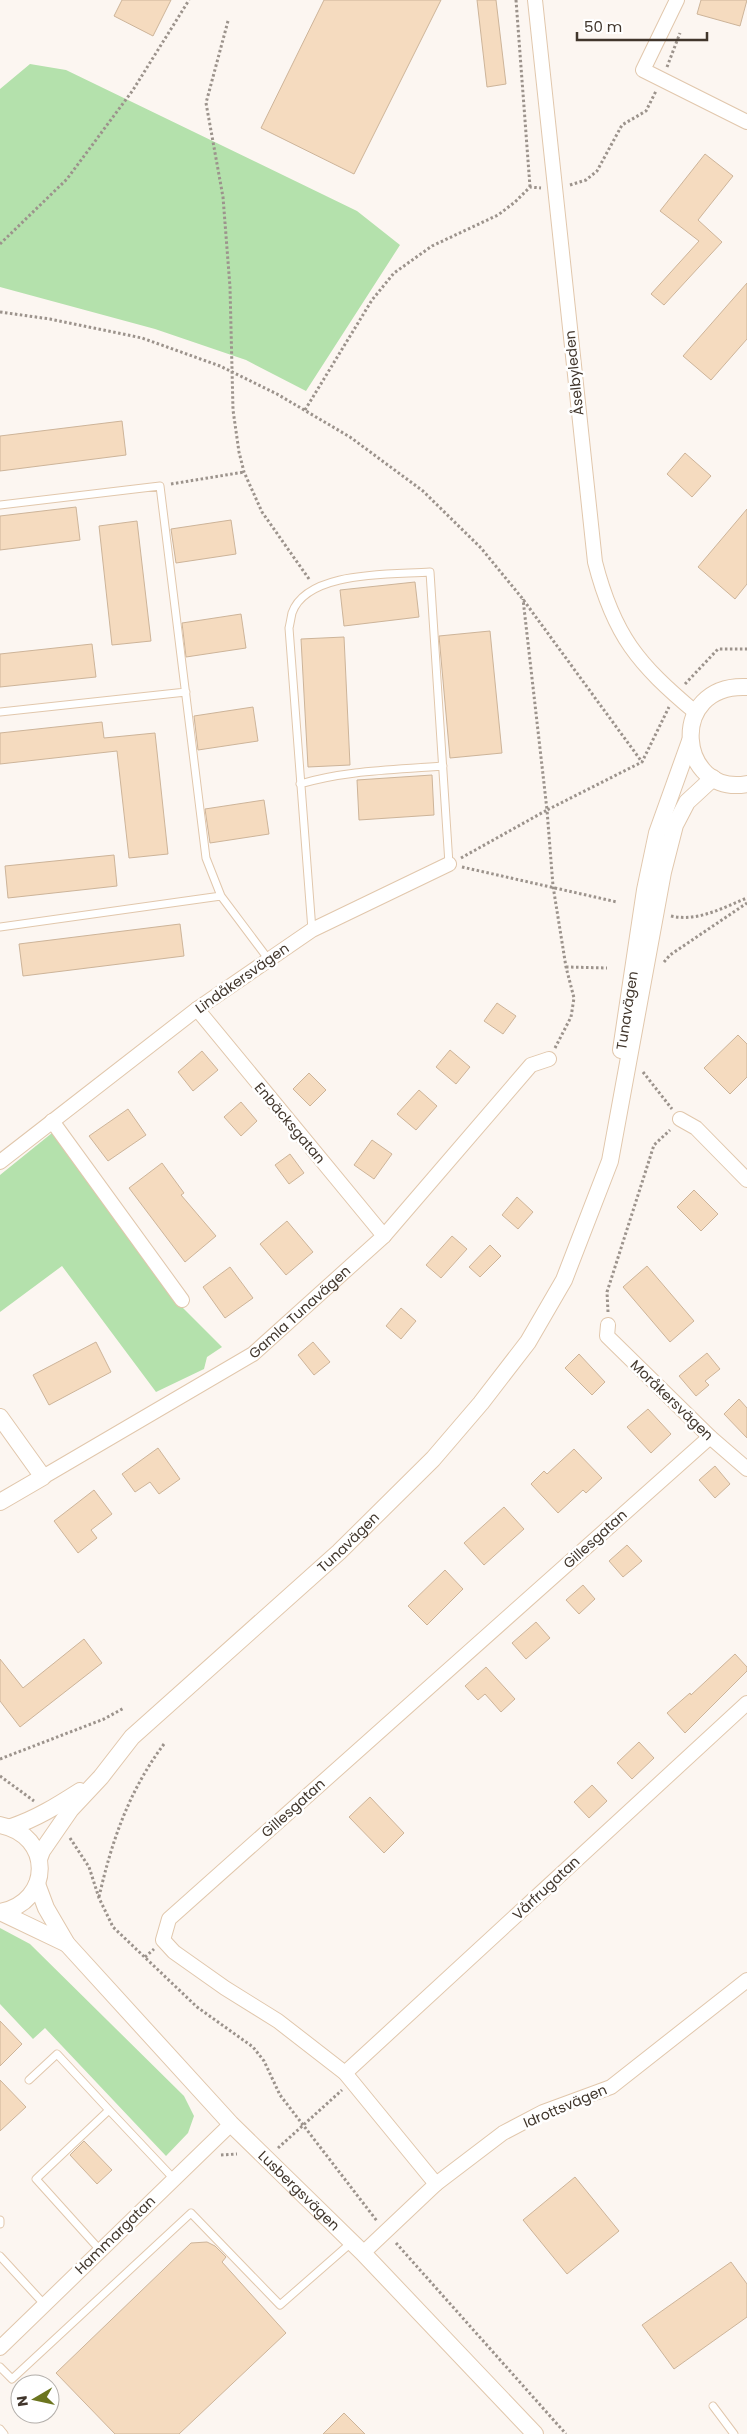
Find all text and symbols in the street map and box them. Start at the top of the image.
scale bar [577,10,707,42]
text: 50 m [584,16,622,37]
street label: Åselbyleden [560,329,588,417]
street label: Lindåkersvägen [191,938,293,1018]
street label: Tunavägen [611,970,643,1051]
street label: Enbäcksgatan [250,1078,330,1168]
street label: Gamla Tunavägen [244,1261,355,1363]
street label: Moråkersvägen [626,1355,718,1445]
street label: Gillesgatan [559,1505,631,1573]
street label: Tunavägen [313,1508,384,1577]
street label: Gillesgatan [257,1774,329,1842]
street label: Vårfrugatan [508,1852,584,1924]
street label: Idrottsvägen [520,2079,610,2133]
street label: Lusbergsvägen [254,2146,344,2235]
street label: Hammargatan [70,2191,160,2279]
north arrow [10,2374,60,2424]
text: N [11,2394,33,2408]

